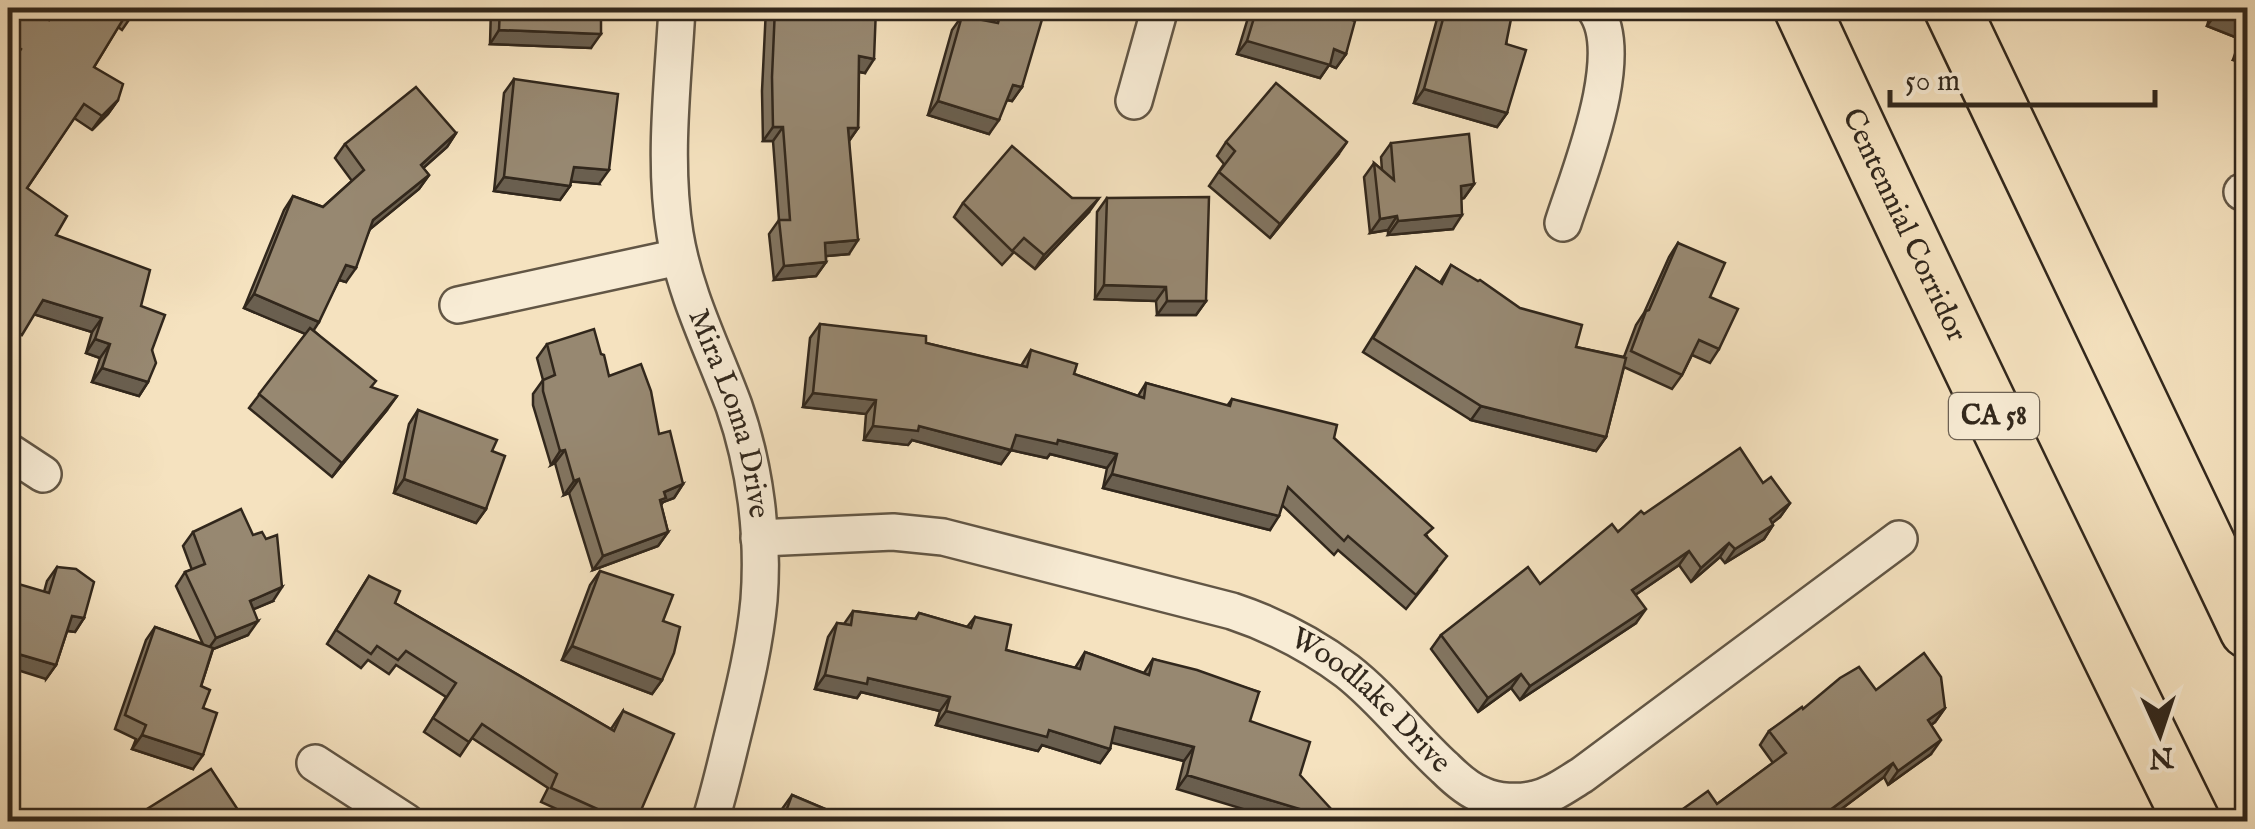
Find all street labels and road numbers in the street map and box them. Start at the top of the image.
street label: Centennial Corridor [1832,103,1975,348]
street label: Mira Loma Drive [679,304,777,520]
road number: CA 58 [1949,393,2039,439]
street label: Woodlake Drive [1283,620,1458,782]

